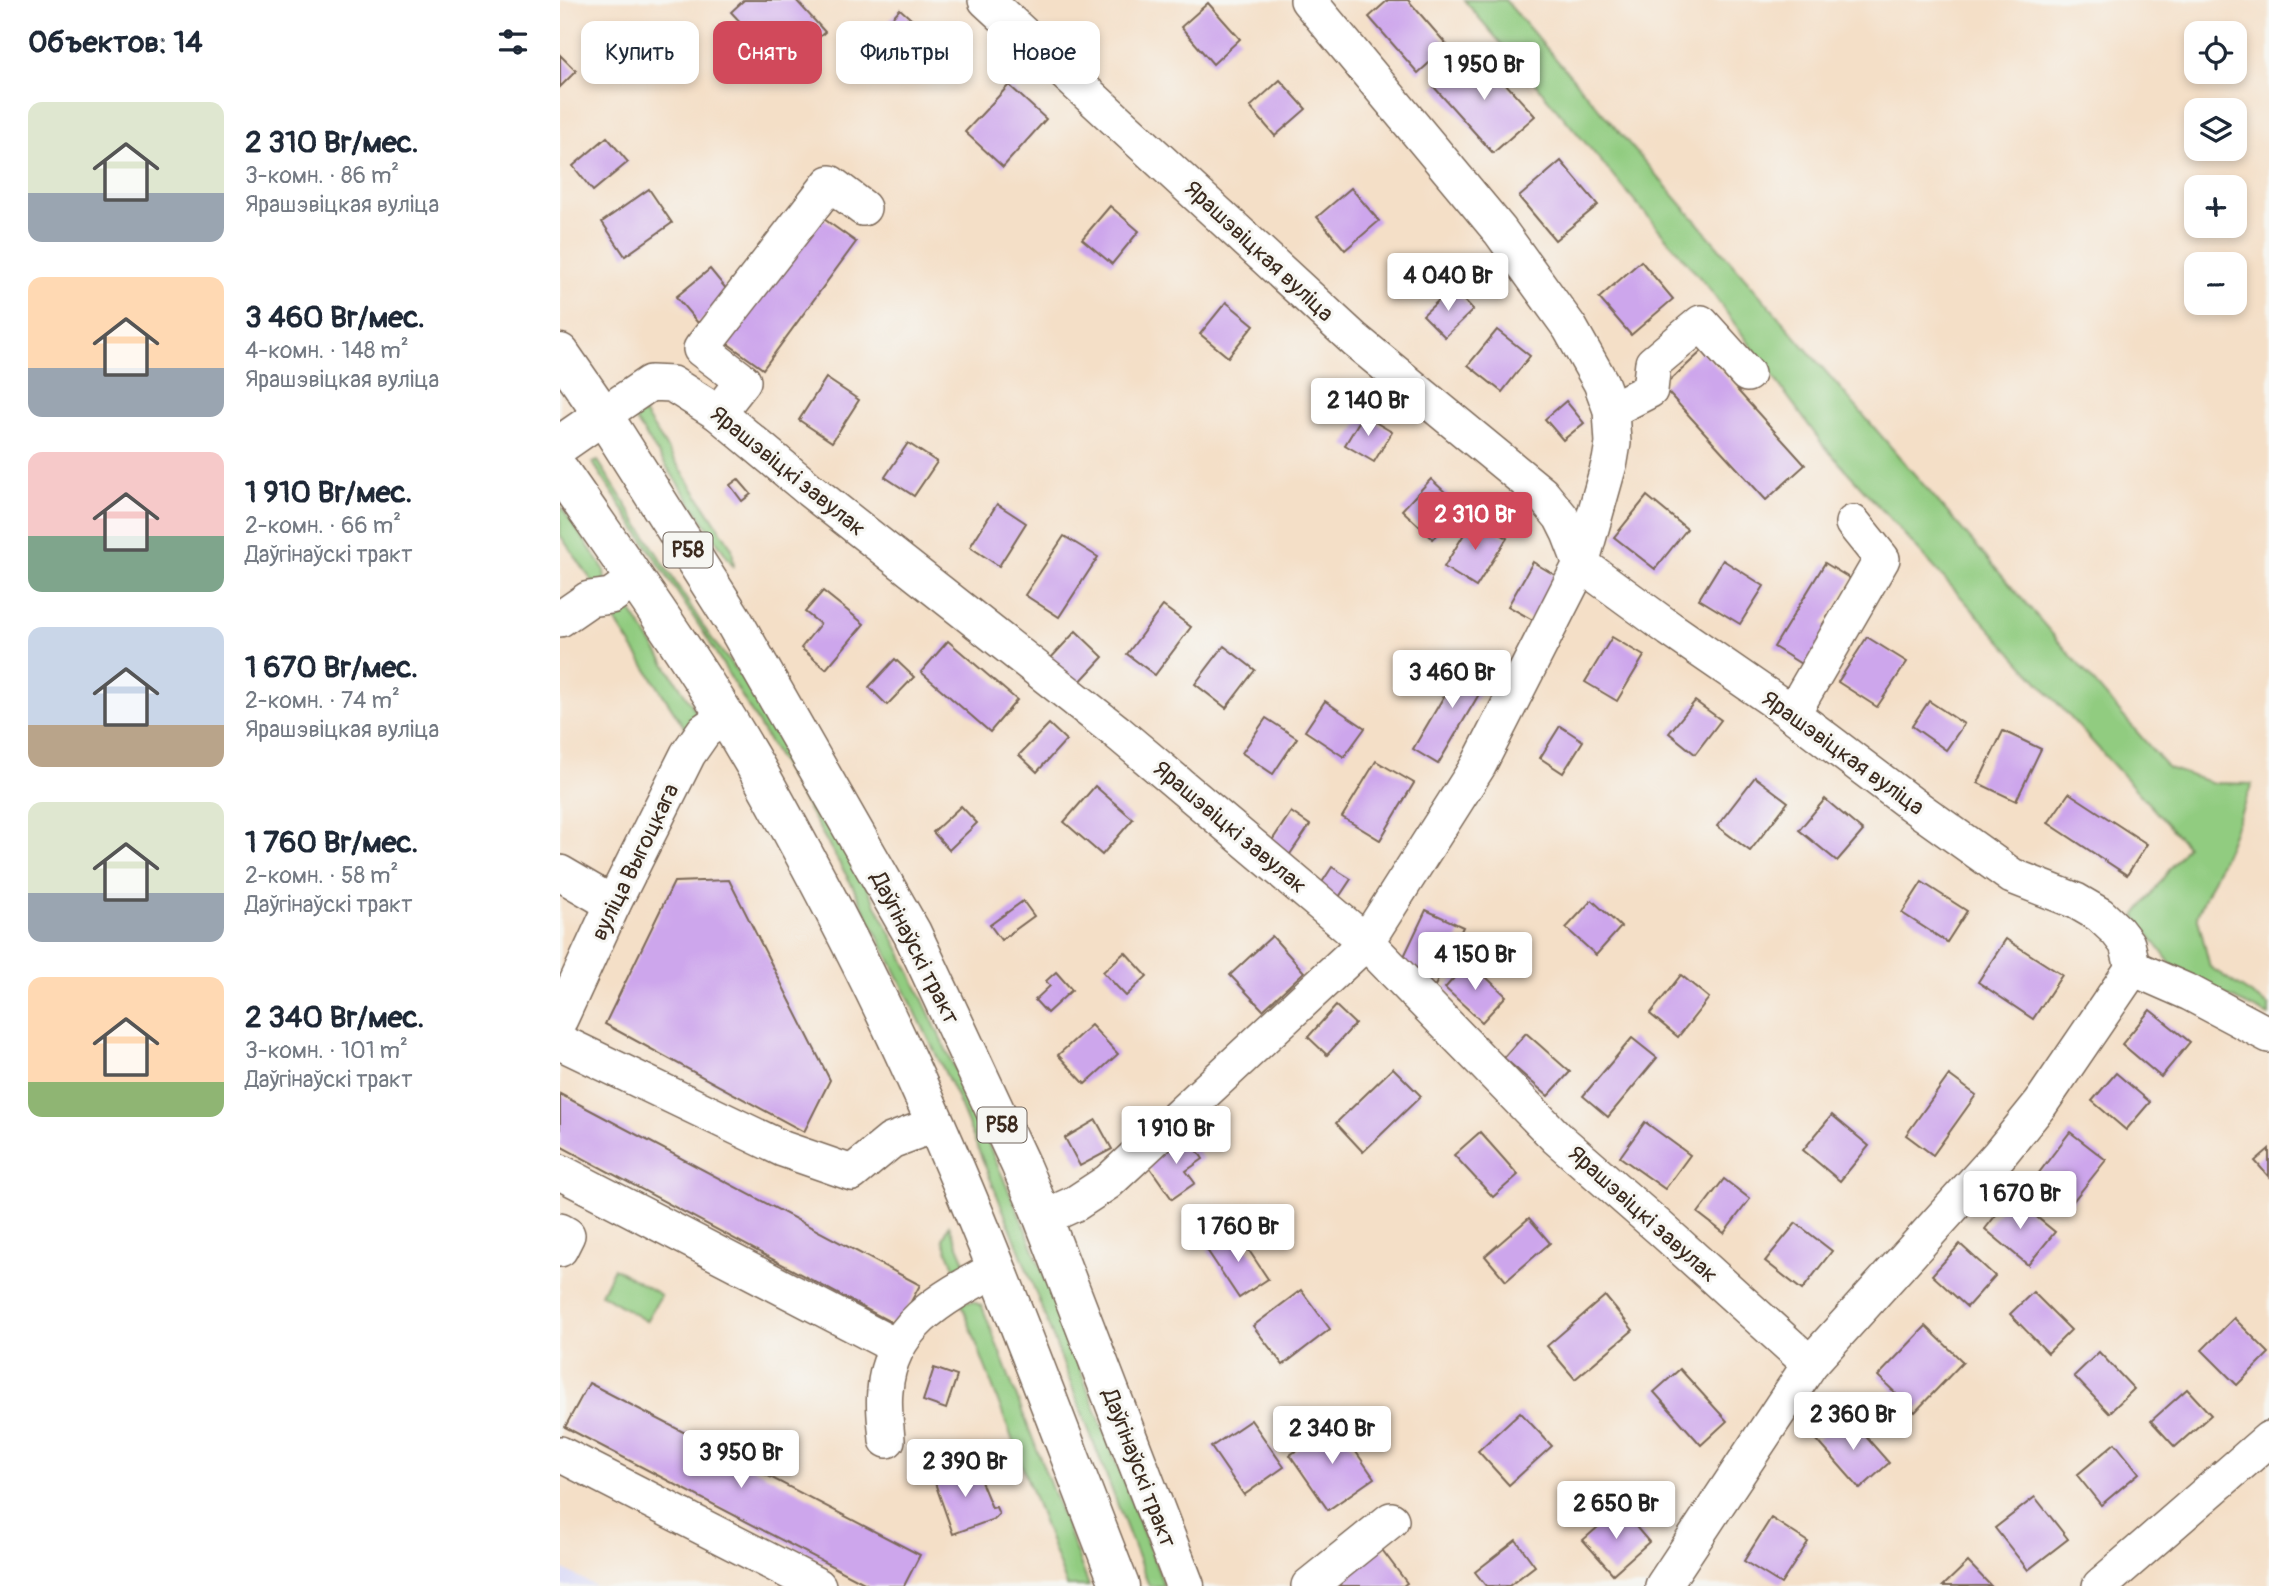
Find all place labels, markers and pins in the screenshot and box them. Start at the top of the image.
pin: 1 950 Br [1412,42,1556,102]
pin: 4 040 Br [1376,254,1520,313]
pin: 2 140 Br [1296,378,1440,438]
pin: 2 310 Br [1403,492,1547,552]
pin: 3 460 Br [1380,650,1524,710]
pin: 4 150 Br [1403,932,1547,992]
pin: 1 910 Br [1104,1106,1248,1166]
pin: 1 670 Br [1948,1172,2092,1231]
pin: 1 760 Br [1166,1204,1310,1264]
pin: 2 360 Br [1781,1392,1925,1452]
pin: 2 340 Br [1260,1406,1404,1466]
pin: 3 950 Br [669,1430,813,1490]
pin: 2 390 Br [893,1440,1037,1499]
pin: 2 650 Br [1544,1482,1688,1541]

